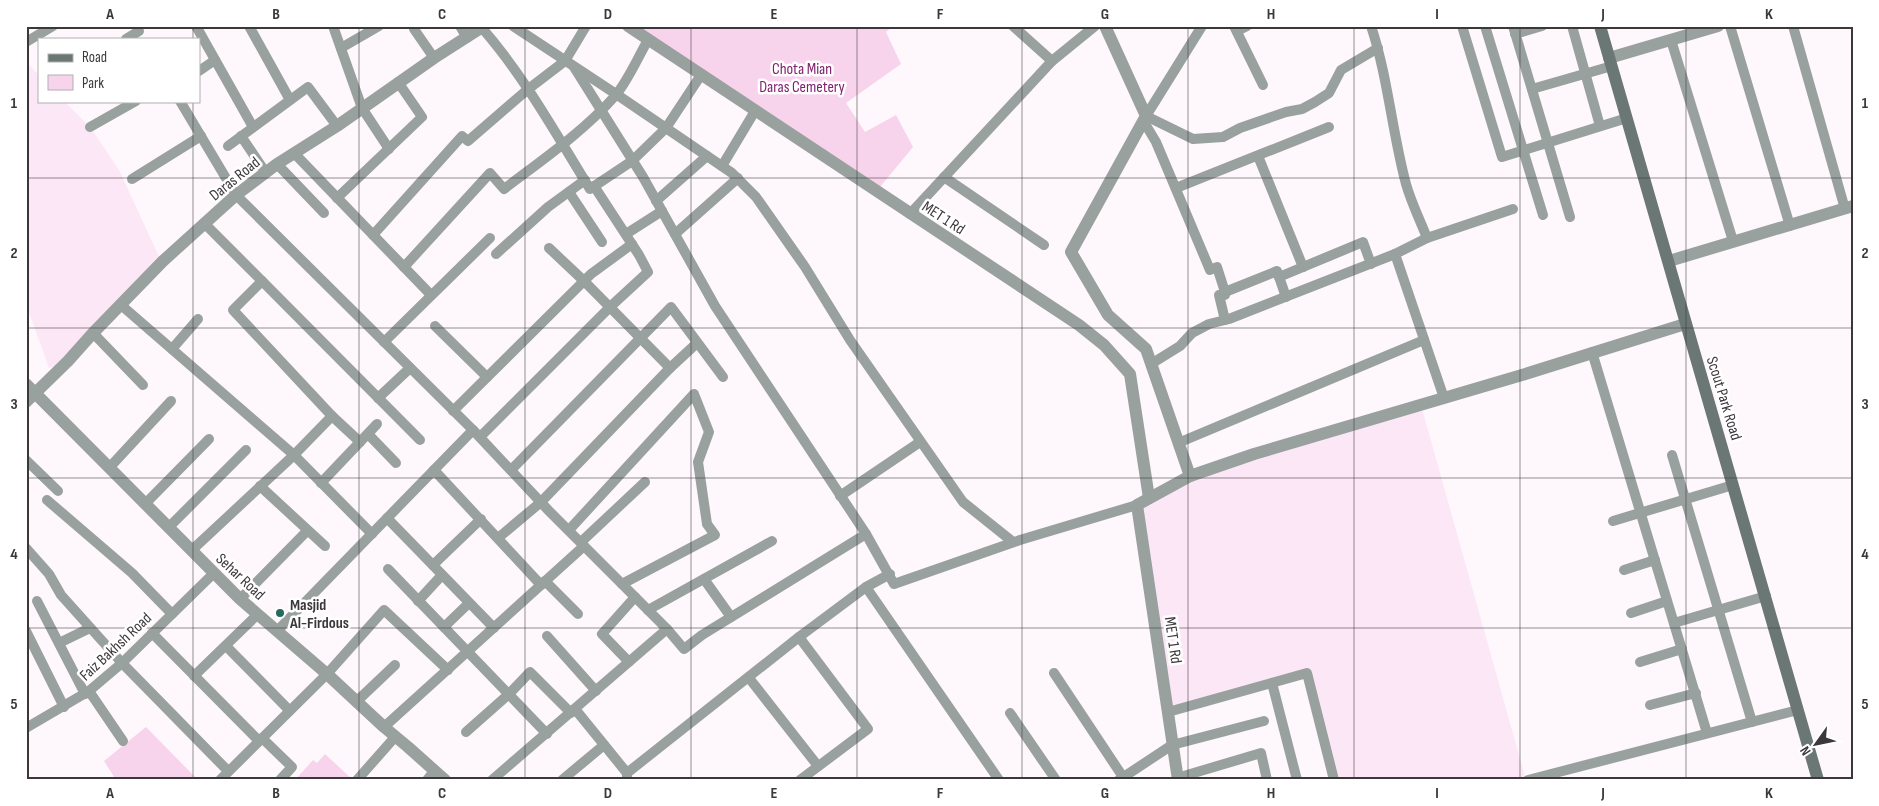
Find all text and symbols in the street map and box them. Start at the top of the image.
text: A [105,5,114,24]
text: B [272,5,280,24]
text: C [438,5,446,24]
text: D [604,5,612,24]
text: E [771,5,778,24]
text: F [937,5,944,24]
text: G [1101,5,1109,24]
text: H [1267,5,1275,24]
text: I [1435,5,1439,24]
text: J [1600,5,1605,24]
text: K [1765,5,1773,24]
legend [38,38,200,102]
text: Road [82,48,107,67]
park label: Chota Mian Daras Cemetery [759,60,845,97]
text: Park [82,74,104,93]
text: 1 [11,94,18,113]
text: 1 [1862,94,1869,113]
street label: Daras Road [206,153,264,205]
street label: MET 1 Rd [918,197,968,239]
text: 2 [10,244,18,263]
text: 2 [1861,244,1869,263]
street label: Scout Park Road [1702,354,1745,443]
text: 3 [10,395,18,414]
text: 3 [1861,395,1869,414]
text: 4 [10,545,18,564]
text: 4 [1861,545,1869,564]
street label: Sehar Road [212,550,268,605]
place label: Masjid Al-Firdous [289,596,349,633]
marker: Masjid Al-Firdous [274,607,286,619]
street label: Faiz Bakhsh Road [76,609,156,685]
street label: MET 1 Rd [1160,616,1185,665]
text: 5 [10,695,18,714]
text: 5 [1861,695,1869,714]
north arrow [1792,718,1842,768]
text: N [1796,743,1815,759]
text: A [105,784,114,803]
text: B [272,784,280,803]
text: C [438,784,446,803]
text: D [604,784,612,803]
text: E [771,784,778,803]
text: F [937,784,944,803]
text: G [1101,784,1109,803]
text: H [1267,784,1275,803]
text: I [1435,784,1439,803]
text: J [1600,784,1605,803]
text: K [1765,784,1773,803]

